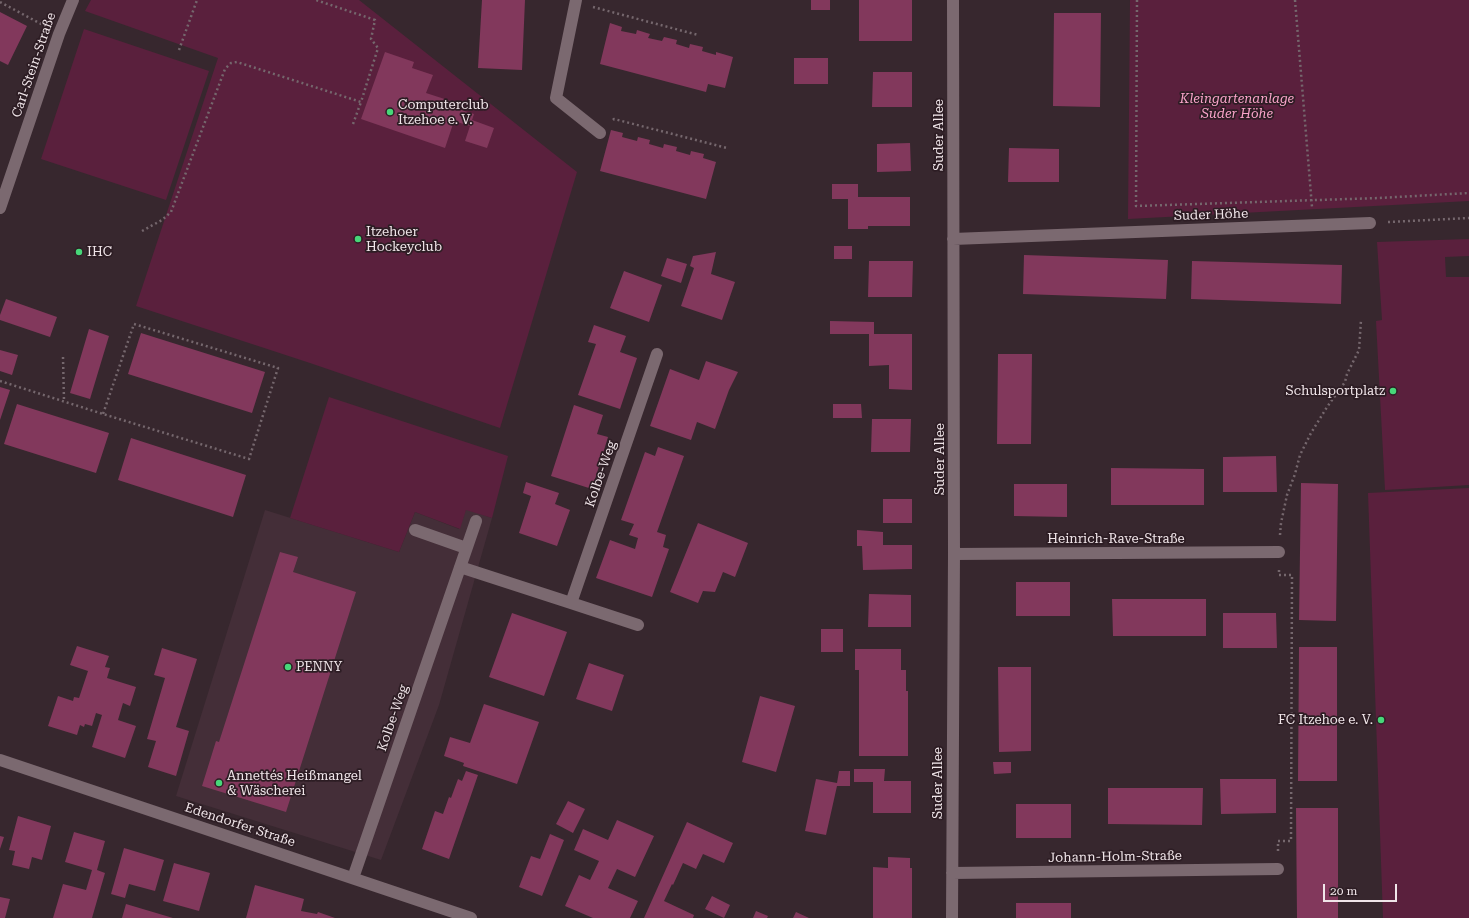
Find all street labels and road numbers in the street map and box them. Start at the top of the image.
street label: Carl-Stein-Straße [9,10,59,120]
street label: Suder Allee [931,99,947,171]
street label: Suder Höhe [1173,206,1249,224]
street label: Suder Allee [932,423,948,495]
street label: Kolbe-Weg [582,439,620,509]
street label: Heinrich-Rave-Straße [1047,531,1185,547]
street label: Kolbe-Weg [374,683,412,753]
street label: Suder Allee [930,747,946,819]
street label: Edendorfer Straße [183,800,297,850]
street label: Johann-Holm-Straße [1048,848,1182,866]

